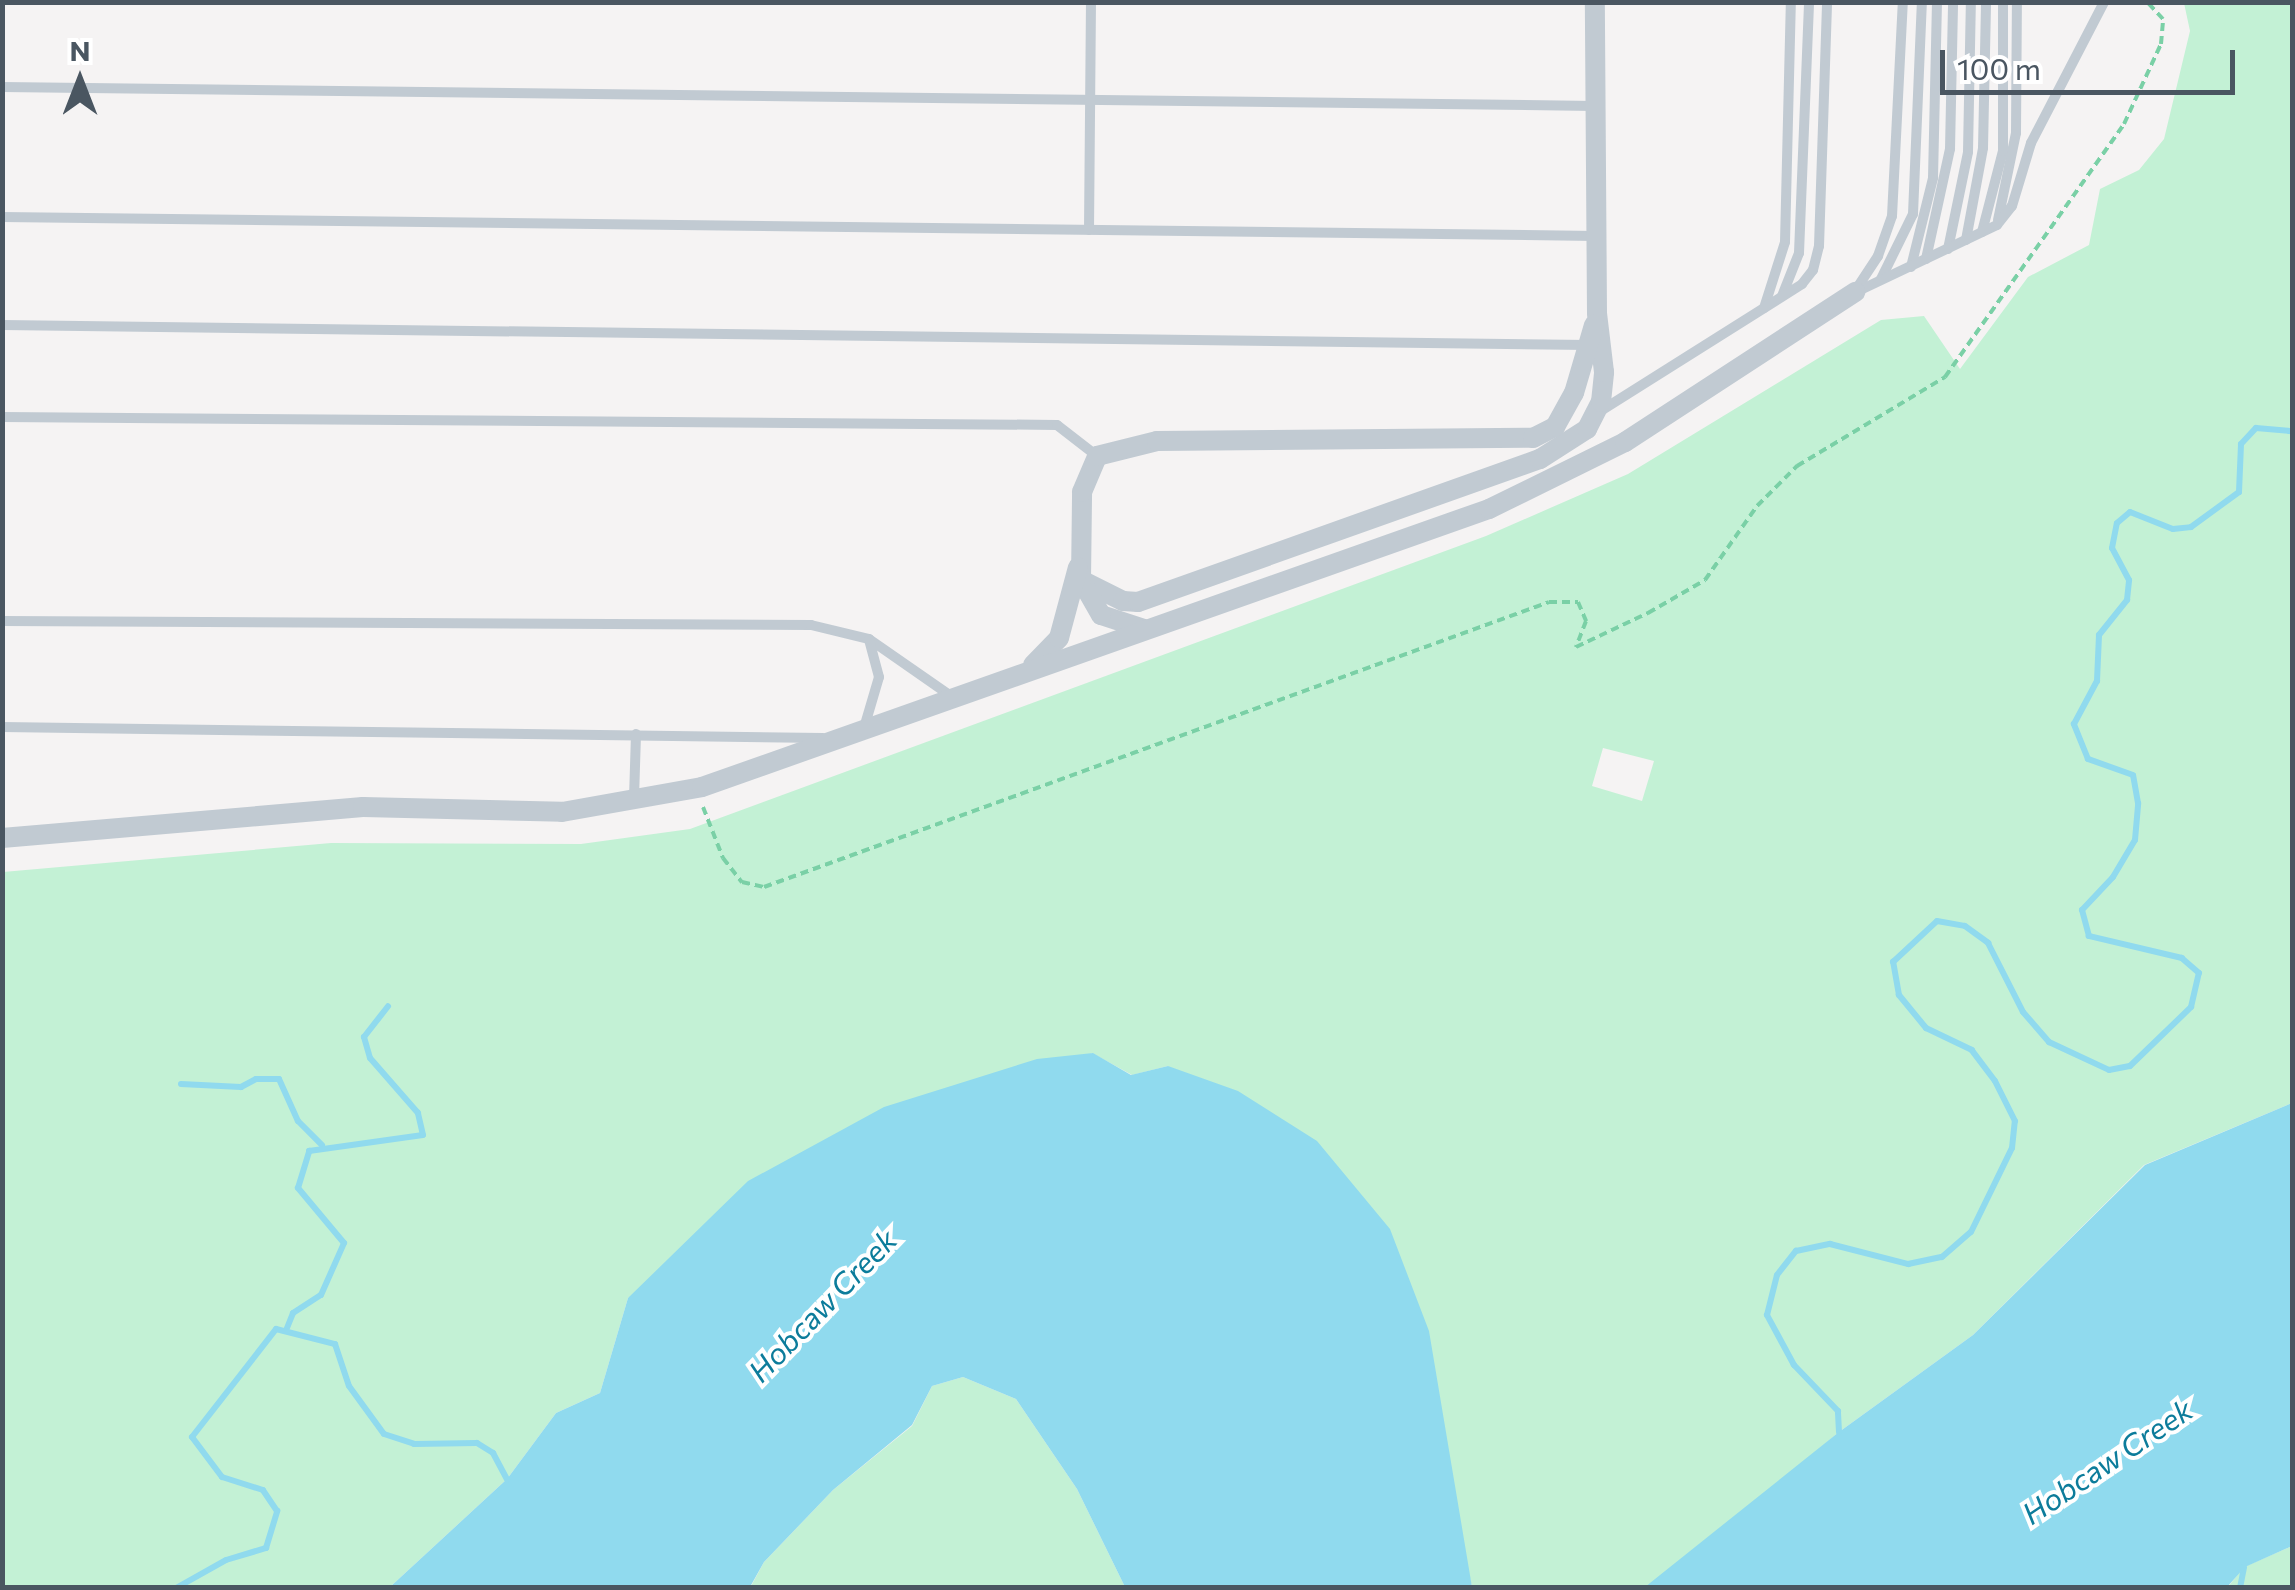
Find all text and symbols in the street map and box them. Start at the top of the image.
north arrow [30,30,130,130]
scale bar [1945,30,2240,92]
text: N [70,33,91,67]
text: 100 m [1957,49,2041,86]
water label: Hobcaw Creek [740,1221,904,1389]
water label: Hobcaw Creek [2015,1391,2199,1531]

